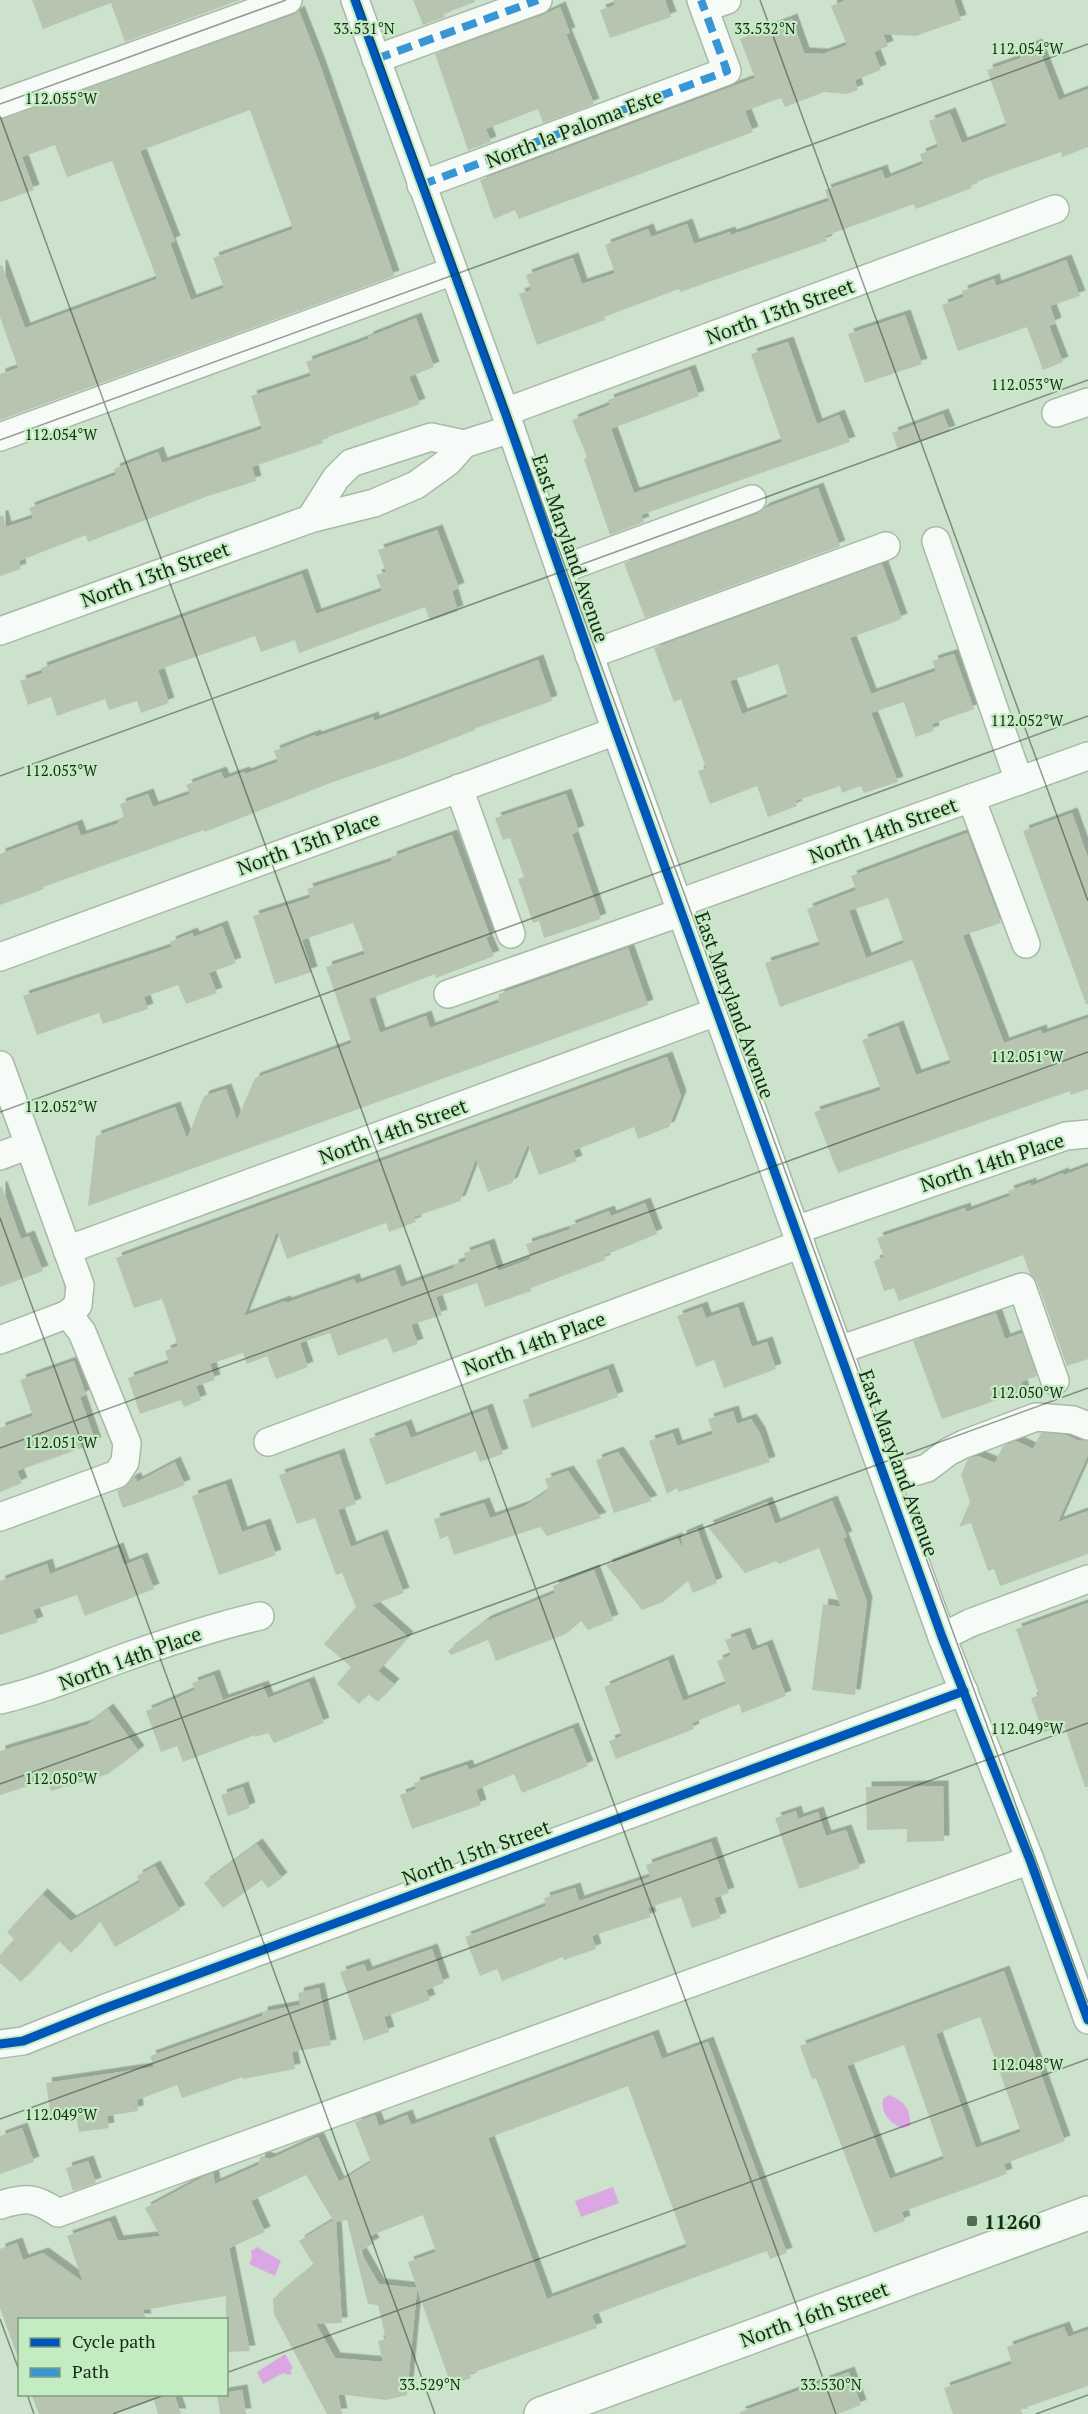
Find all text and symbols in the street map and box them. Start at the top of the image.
text: 33.531°N [333,18,395,38]
text: 33.532°N [734,18,796,38]
text: 112.054°W [991,38,1064,58]
street label: North la Paloma Este [482,82,666,174]
text: 112.055°W [25,88,98,108]
street label: North 13th Street [702,271,859,350]
text: 112.053°W [991,374,1064,394]
text: 112.054°W [25,424,98,444]
street label: East Maryland Avenue [526,450,616,646]
street label: North 13th Street [77,534,234,613]
text: 112.052°W [991,710,1064,730]
text: 112.053°W [25,760,98,780]
street label: North 14th Street [805,790,962,869]
street label: North 13th Place [233,805,383,881]
street label: East Maryland Avenue [689,908,781,1102]
text: 112.051°W [991,1046,1064,1066]
street label: North 14th Street [315,1091,472,1170]
text: 112.052°W [25,1096,98,1116]
street label: North 14th Place [917,1126,1067,1198]
street label: North 14th Place [459,1305,609,1381]
street label: East Maryland Avenue [853,1366,945,1560]
text: 112.050°W [991,1382,1064,1402]
text: 112.051°W [25,1432,98,1452]
street label: North 14th Place [55,1620,205,1696]
text: 112.049°W [991,1718,1064,1738]
text: 112.050°W [25,1768,98,1788]
street label: North 15th Street [398,1812,555,1891]
text: 112.048°W [991,2054,1064,2074]
text: 112.049°W [25,2104,98,2124]
place label: 11260 [984,2208,1041,2235]
marker: 11260 [965,2214,979,2228]
street label: North 16th Street [736,2274,893,2353]
legend [18,2318,228,2396]
text: Cycle path [72,2329,156,2353]
text: Path [72,2359,109,2383]
text: 33.529°N [399,2374,461,2394]
text: 33.530°N [800,2374,862,2394]

